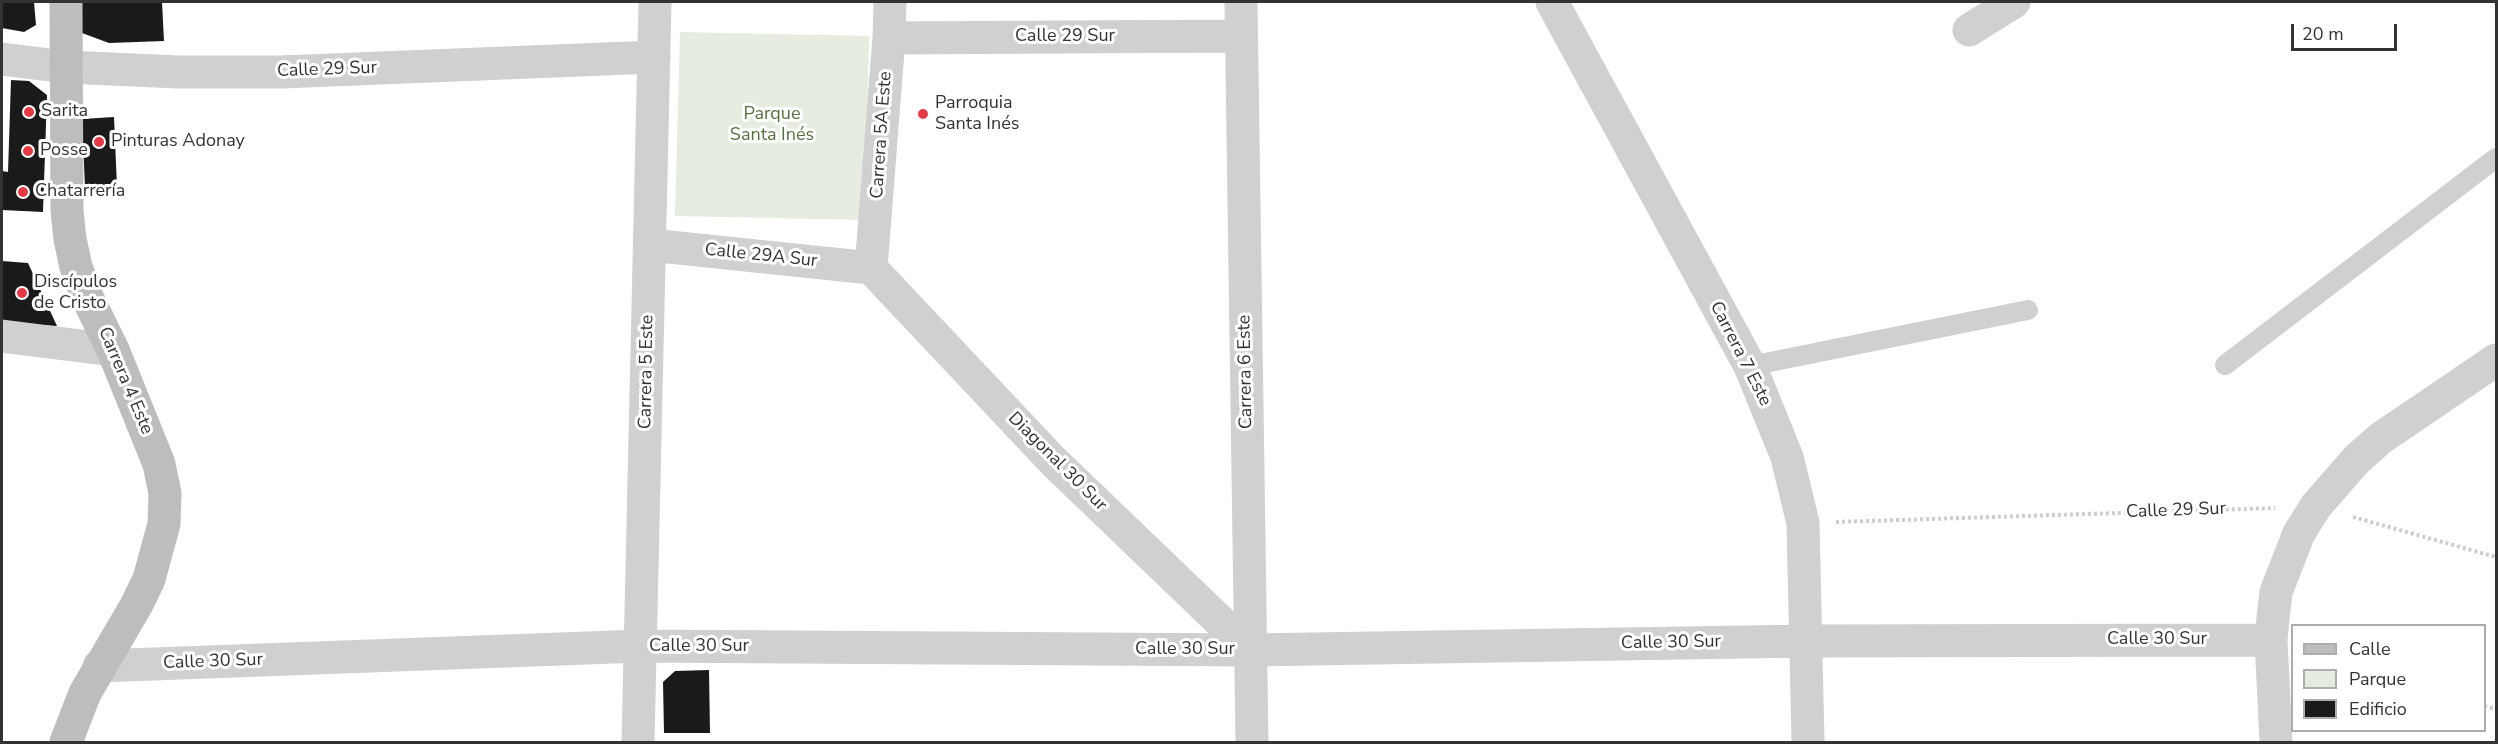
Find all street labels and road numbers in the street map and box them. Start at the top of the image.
street label: Calle 29 Sur [1015,26,1115,48]
street label: Calle 29 Sur [277,57,377,83]
street label: Carrera 5A Este [867,71,897,199]
street label: Calle 29A Sur [704,239,818,273]
street label: Carrera 7 Este [1704,298,1776,410]
street label: Carrera 5 Este [635,315,659,429]
street label: Carrera 6 Este [1234,315,1258,429]
street label: Carrera 4 Este [93,324,157,438]
street label: Diagonal 30 Sur [1003,408,1111,516]
street label: Calle 29 Sur [2126,498,2226,524]
street label: Calle 30 Sur [2107,629,2207,651]
street label: Calle 30 Sur [1621,631,1721,655]
street label: Calle 30 Sur [649,636,749,658]
street label: Calle 30 Sur [1135,639,1235,661]
street label: Calle 30 Sur [163,649,263,675]

